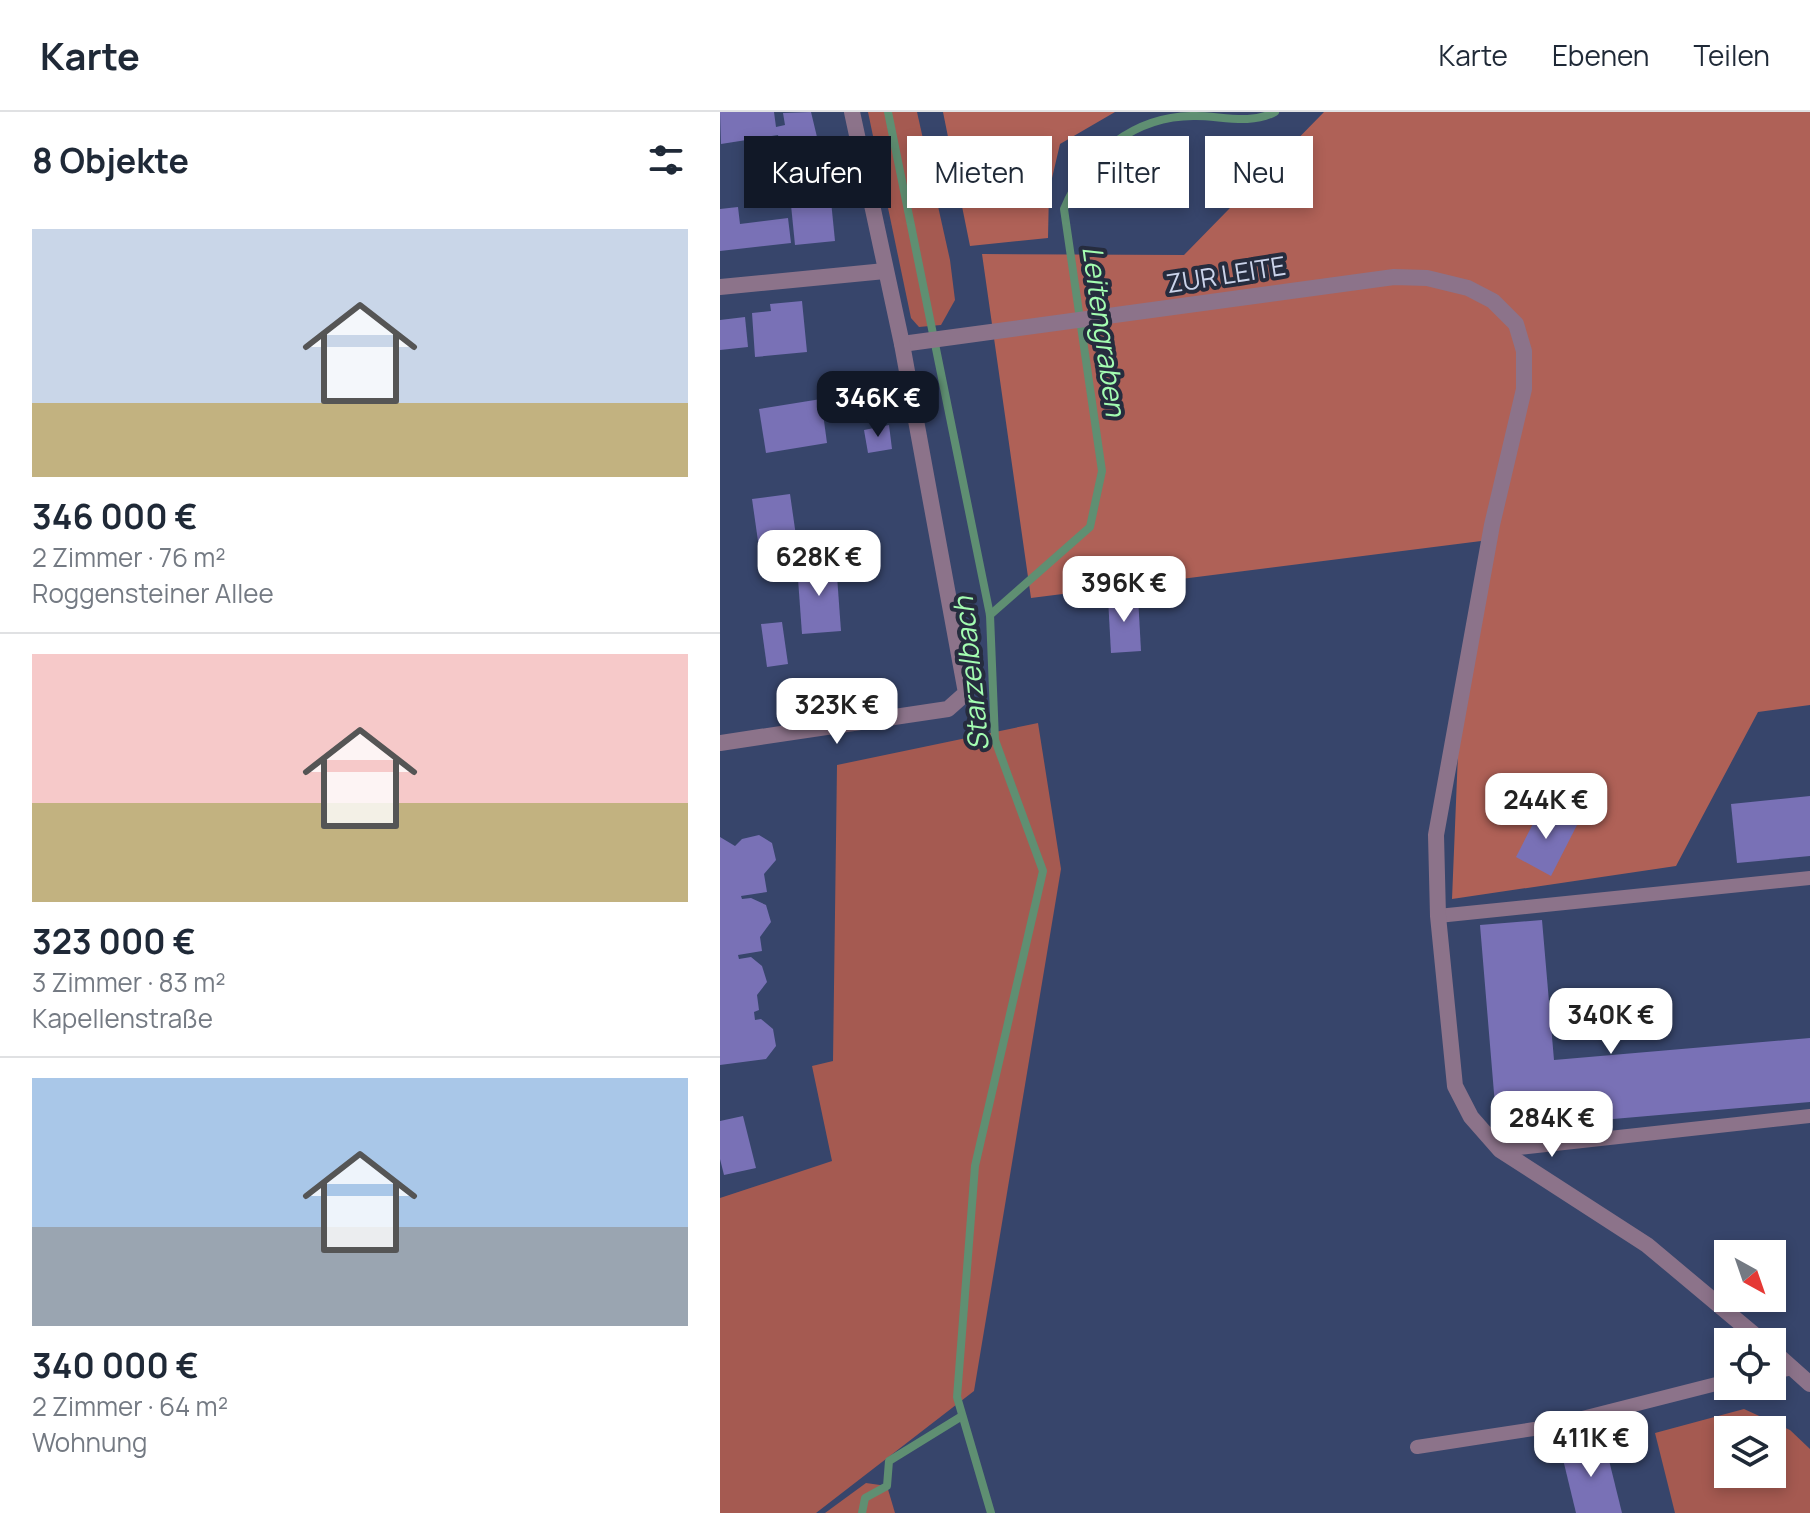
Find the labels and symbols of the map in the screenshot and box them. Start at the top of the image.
water label: Leitengraben [1074,243,1136,420]
street label: ZUR LEITE [1164,247,1288,301]
pin: 346K € [813,371,943,439]
pin: 628K € [754,530,884,598]
pin: 396K € [1059,556,1189,624]
water label: Starzelbach [943,594,997,753]
pin: 323K € [772,678,902,746]
pin: 244K € [1481,773,1611,841]
pin: 340K € [1546,988,1676,1056]
pin: 284K € [1487,1091,1617,1159]
north arrow [1714,1240,1786,1312]
pin: 411K € [1526,1411,1656,1479]

